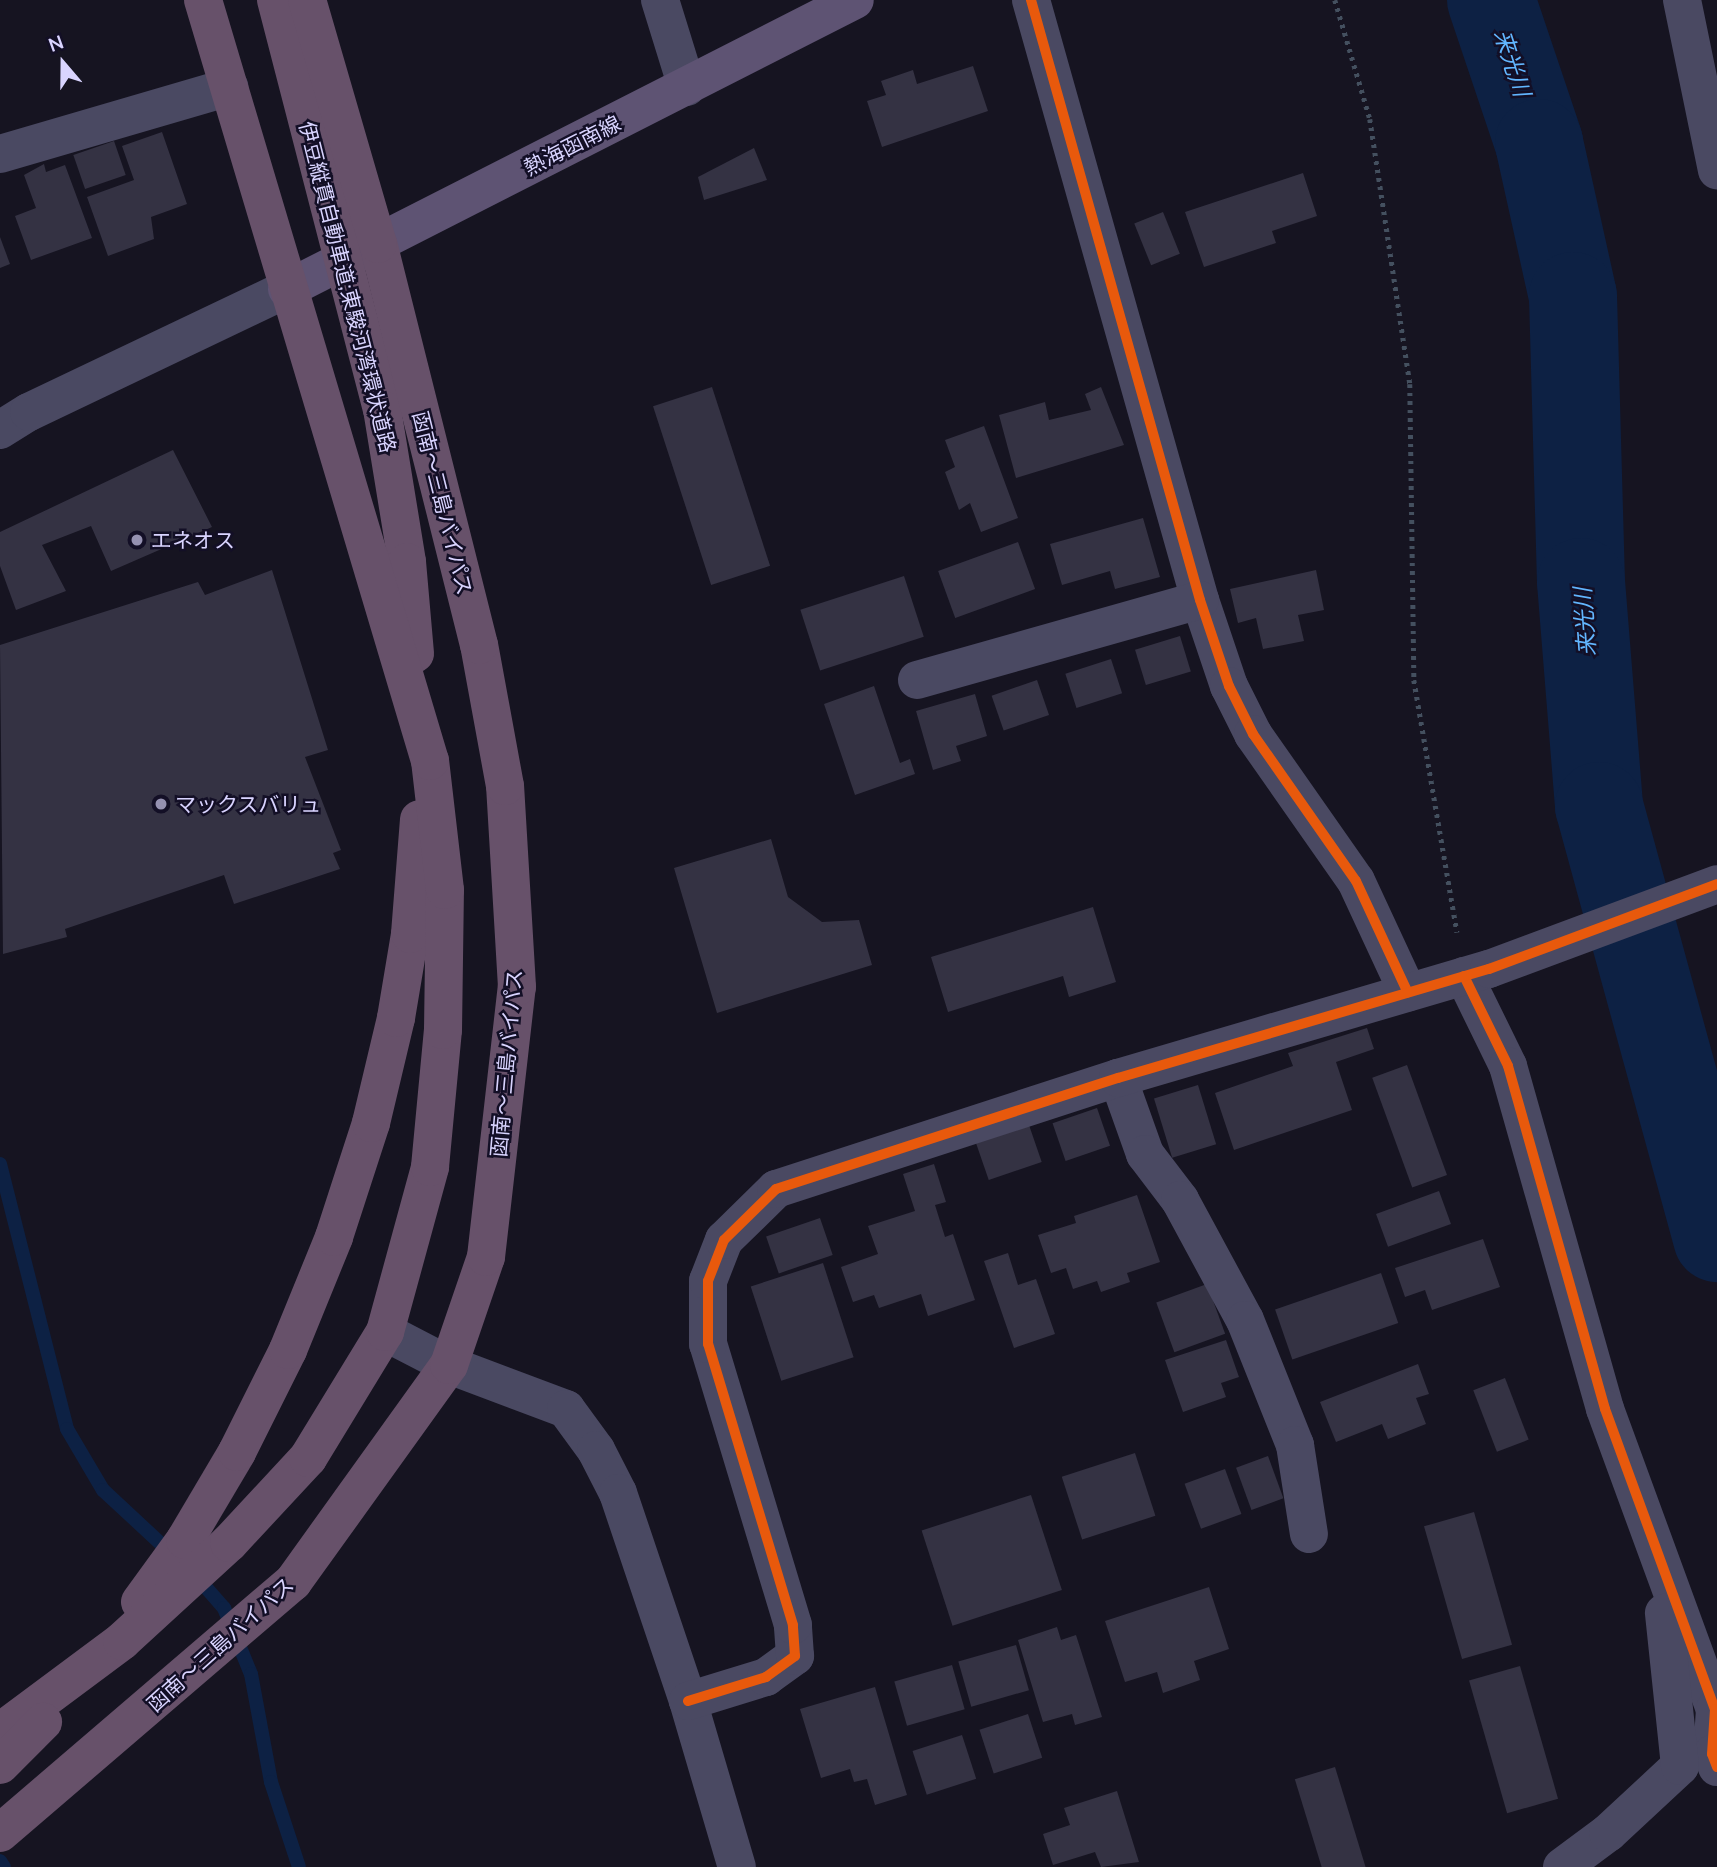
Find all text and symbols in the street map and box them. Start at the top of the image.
water label: 来光川 [1488,26,1536,100]
north arrow [28,28,98,98]
text: N [45,30,67,57]
street label: 熱海函南線 [520,110,624,180]
street label: 伊豆縦貫自動車道;東駿河湾環状道路 [295,119,401,455]
street label: 函南～三島バイパス [408,408,478,598]
place label: エネオス [151,527,235,553]
marker: エネオス [129,532,145,548]
water label: 来光川 [1569,587,1601,657]
place label: マックスバリュ [175,791,322,817]
marker: マックスバリュ [153,796,169,812]
street label: 函南～三島バイパス [485,968,527,1158]
street label: 函南～三島バイパス [141,1571,299,1717]

